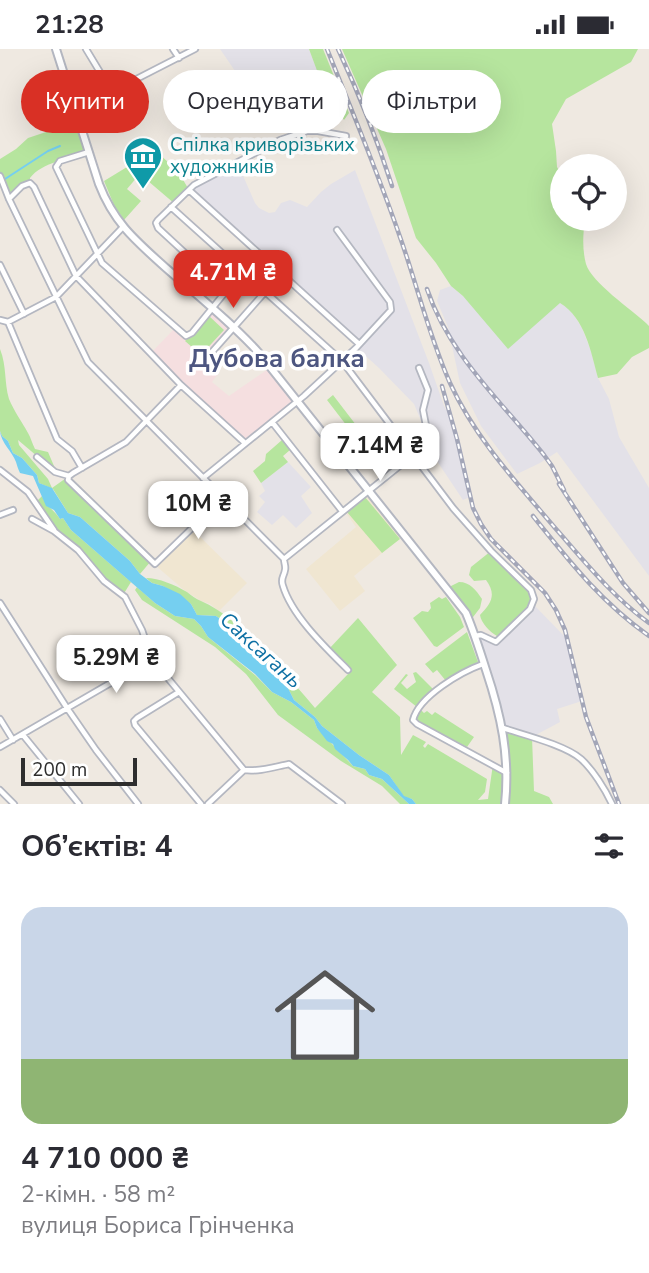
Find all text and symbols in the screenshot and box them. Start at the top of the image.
text: 21:28 [35,7,104,42]
chip: Купити [21,70,149,133]
chip: Орендувати [163,70,348,133]
chip: Фільтри [362,70,501,133]
place label: Спілка криворізьких художників [170,132,355,180]
museum icon: Спілка криворізьких художників [122,135,164,190]
map controls [550,154,627,231]
button: locate [550,154,627,231]
pin: 4.71M ₴ [168,251,298,310]
text: 4.71M ₴ [189,257,277,288]
district label: Дубова балка [189,341,365,376]
pin: 7.14M ₴ [315,423,445,483]
text: 7.14M ₴ [336,430,424,461]
pin: 10M ₴ [149,482,247,541]
text: 10M ₴ [164,488,232,519]
water label: Саксагань [214,606,308,694]
pin: 5.29M ₴ [51,635,181,695]
text: 5.29M ₴ [72,642,160,673]
scale bar [21,755,136,787]
text: 200 m [32,757,87,783]
text: Об’єктів: 4 [21,826,173,867]
icon: filters [590,827,628,865]
icon: home [262,952,388,1078]
text: 4 710 000 ₴ [21,1138,189,1179]
text: 2-кімн. · 58 m² [21,1179,175,1210]
text: вулиця Бориса Грінченка [21,1210,295,1241]

